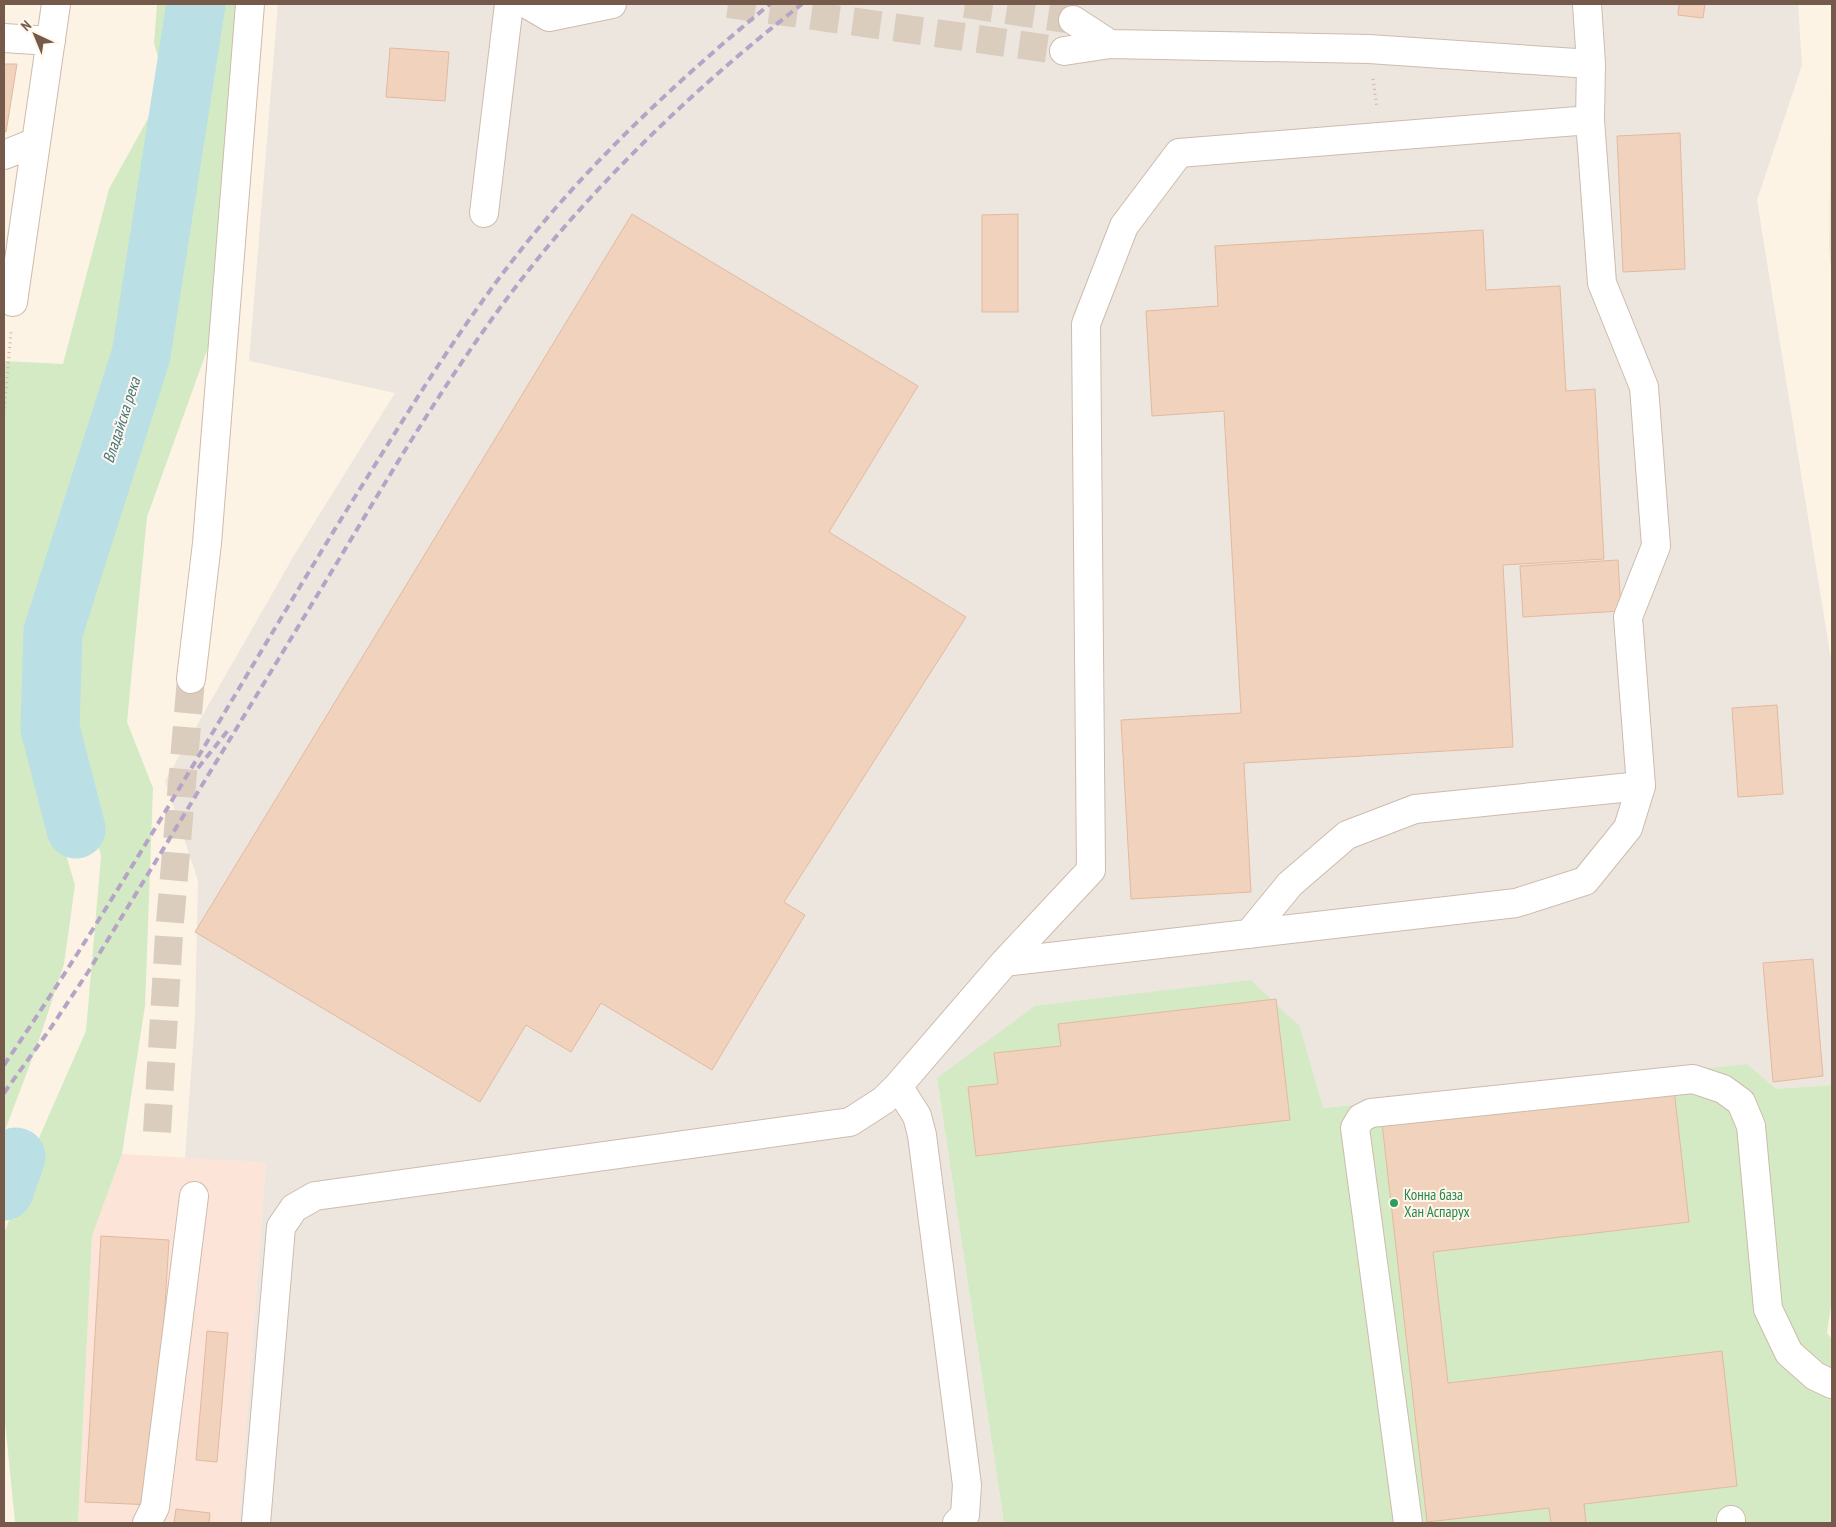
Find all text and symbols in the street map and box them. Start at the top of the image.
north arrow [10,10,60,60]
text: N [17,17,35,35]
water label: Владайска река [98,373,145,465]
place label: Конна база Хан Аспарух [1404,1185,1470,1221]
marker: Конна база Хан Аспарух [1388,1197,1400,1209]

